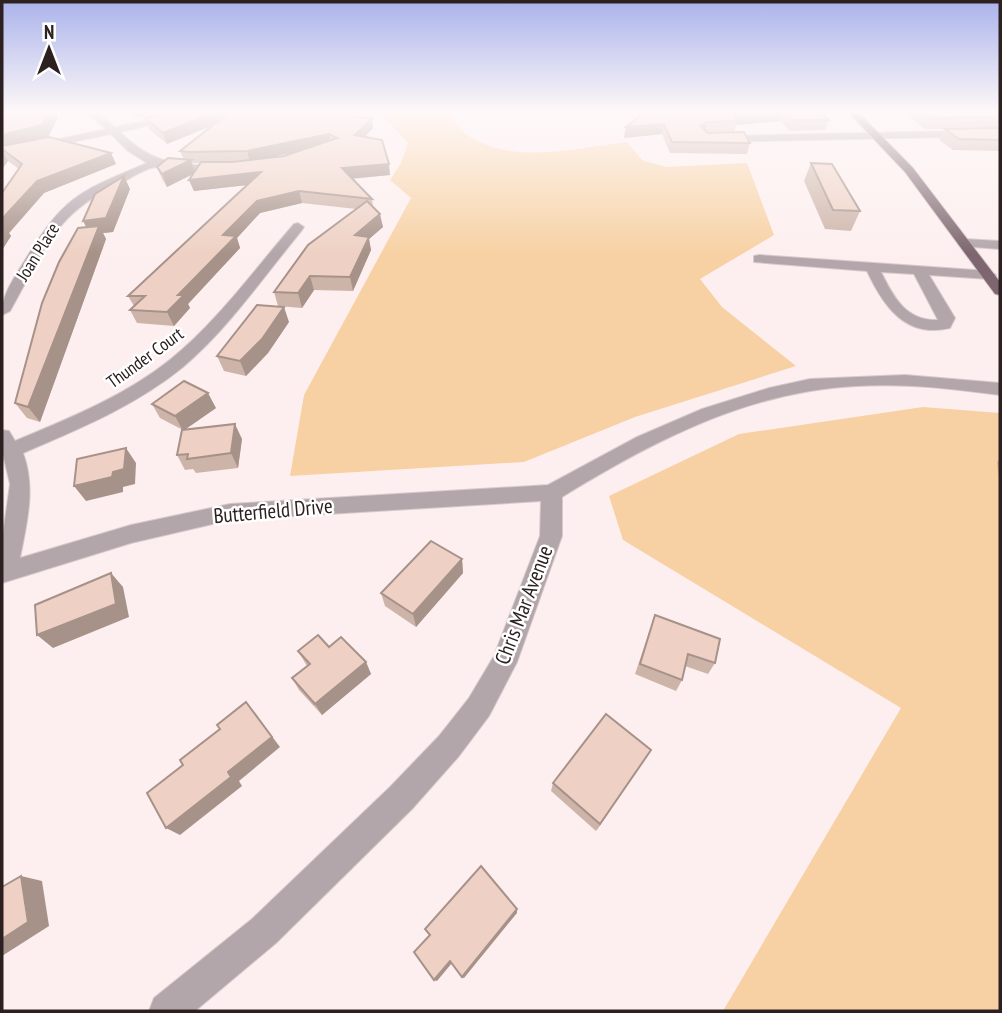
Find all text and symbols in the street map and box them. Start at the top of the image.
north arrow [14,14,84,84]
text: N [44,20,54,44]
street label: Joan Place [10,218,64,286]
street label: Thunder Court [102,322,188,393]
street label: Butterfield Drive [212,492,334,529]
street label: Chris Mar Avenue [488,542,559,668]

